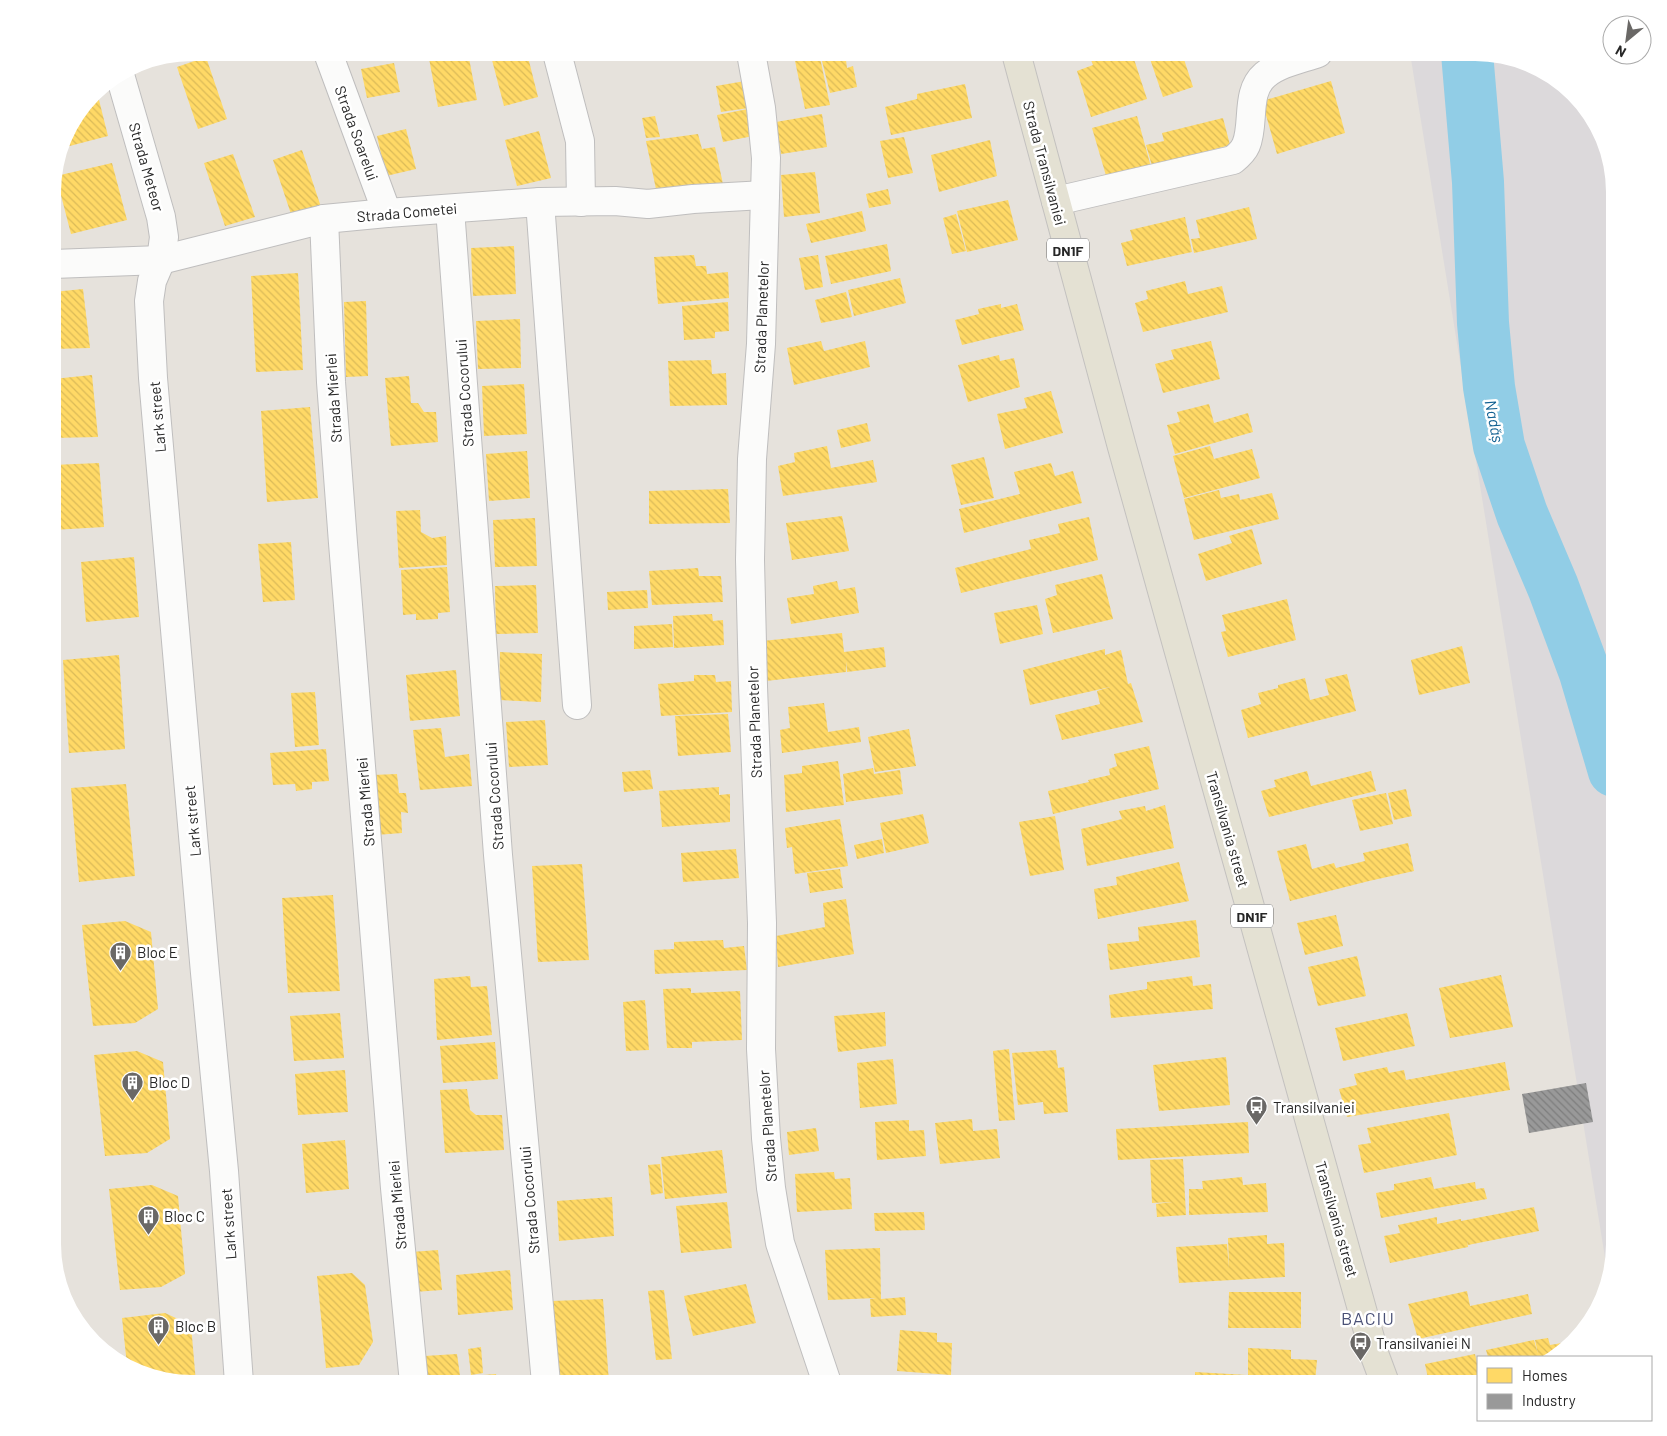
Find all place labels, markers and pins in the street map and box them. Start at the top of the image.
building icon: Bloc E [109,940,133,971]
place label: Bloc E [137,943,178,961]
building icon: Bloc D [121,1070,145,1101]
place label: Bloc D [149,1073,190,1091]
bus stop icon: Transilvaniei [1245,1095,1269,1126]
place label: Transilvaniei [1273,1098,1355,1116]
building icon: Bloc C [136,1204,160,1235]
place label: Bloc C [164,1207,205,1225]
building icon: Bloc B [147,1314,171,1345]
place label: Bloc B [175,1317,216,1335]
bus stop icon: Transilvaniei N [1348,1331,1372,1362]
place label: Transilvaniei N [1376,1334,1471,1352]

